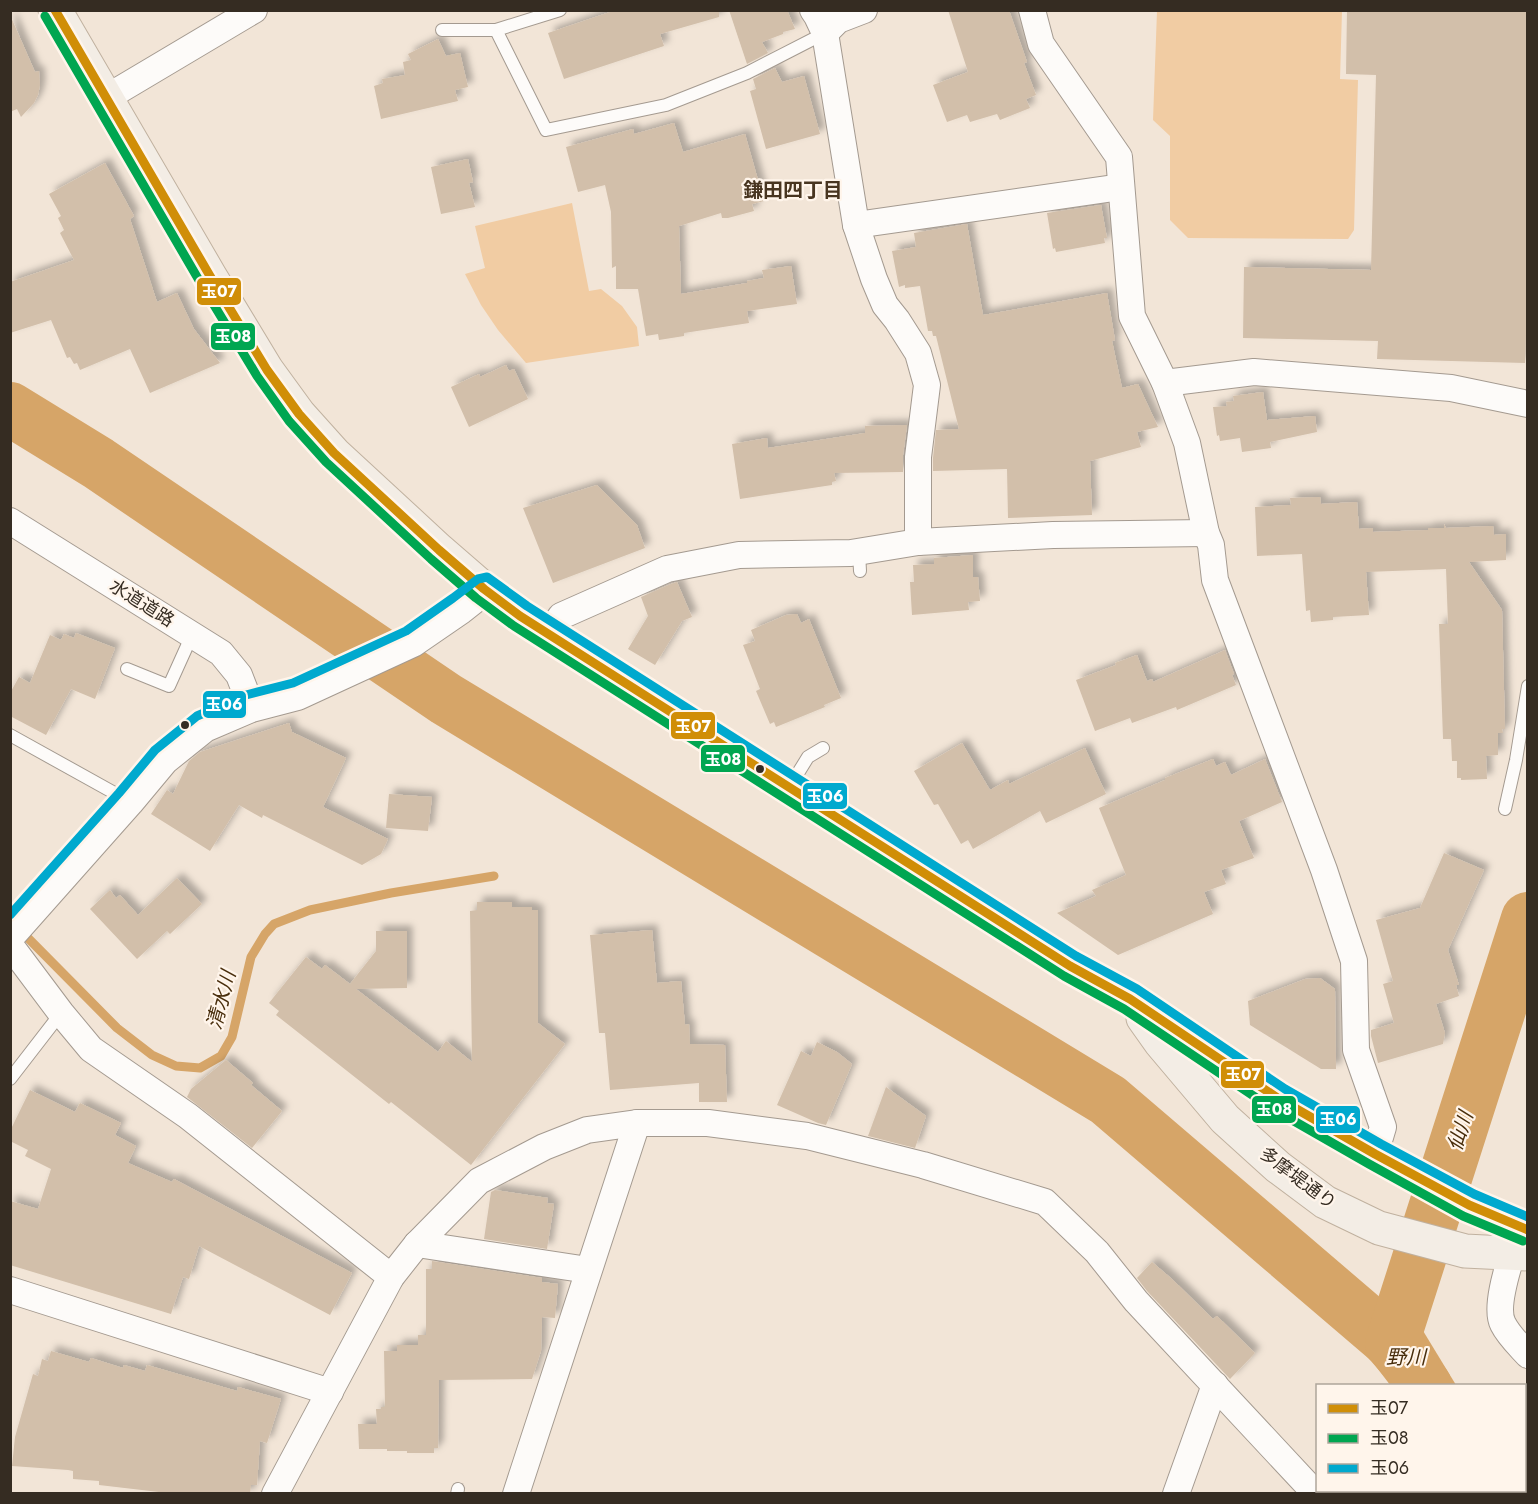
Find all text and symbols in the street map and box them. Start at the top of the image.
district label: 鎌田四丁目 [743,176,843,205]
line badge: 玉07 [196,277,242,306]
text: 玉07 [201,280,237,303]
line badge: 玉08 [210,322,256,351]
text: 玉08 [215,325,251,348]
street label: 水道道路 [105,573,179,633]
line badge: 玉06 [202,690,247,719]
text: 玉06 [205,693,243,716]
line badge: 玉07 [670,711,716,740]
text: 玉07 [675,715,711,738]
unlabelled marker [179,719,191,731]
line badge: 玉08 [700,744,746,773]
text: 玉08 [705,748,741,771]
unlabelled marker [754,763,766,775]
line badge: 玉06 [802,782,848,810]
text: 玉06 [806,785,844,808]
water label: 清水川 [200,965,244,1033]
line badge: 玉07 [1220,1060,1265,1089]
text: 玉07 [1225,1063,1261,1086]
line badge: 玉08 [1251,1095,1297,1124]
text: 玉08 [1256,1098,1292,1121]
line badge: 玉06 [1315,1105,1361,1134]
water label: 仙川 [1441,1106,1481,1155]
text: 玉06 [1319,1108,1357,1131]
street label: 多摩堤通り [1254,1141,1342,1215]
water label: 野川 [1386,1343,1428,1372]
legend [1316,1384,1526,1492]
text: 玉07 [1370,1395,1409,1421]
text: 玉08 [1370,1425,1409,1451]
text: 玉06 [1370,1455,1409,1481]

